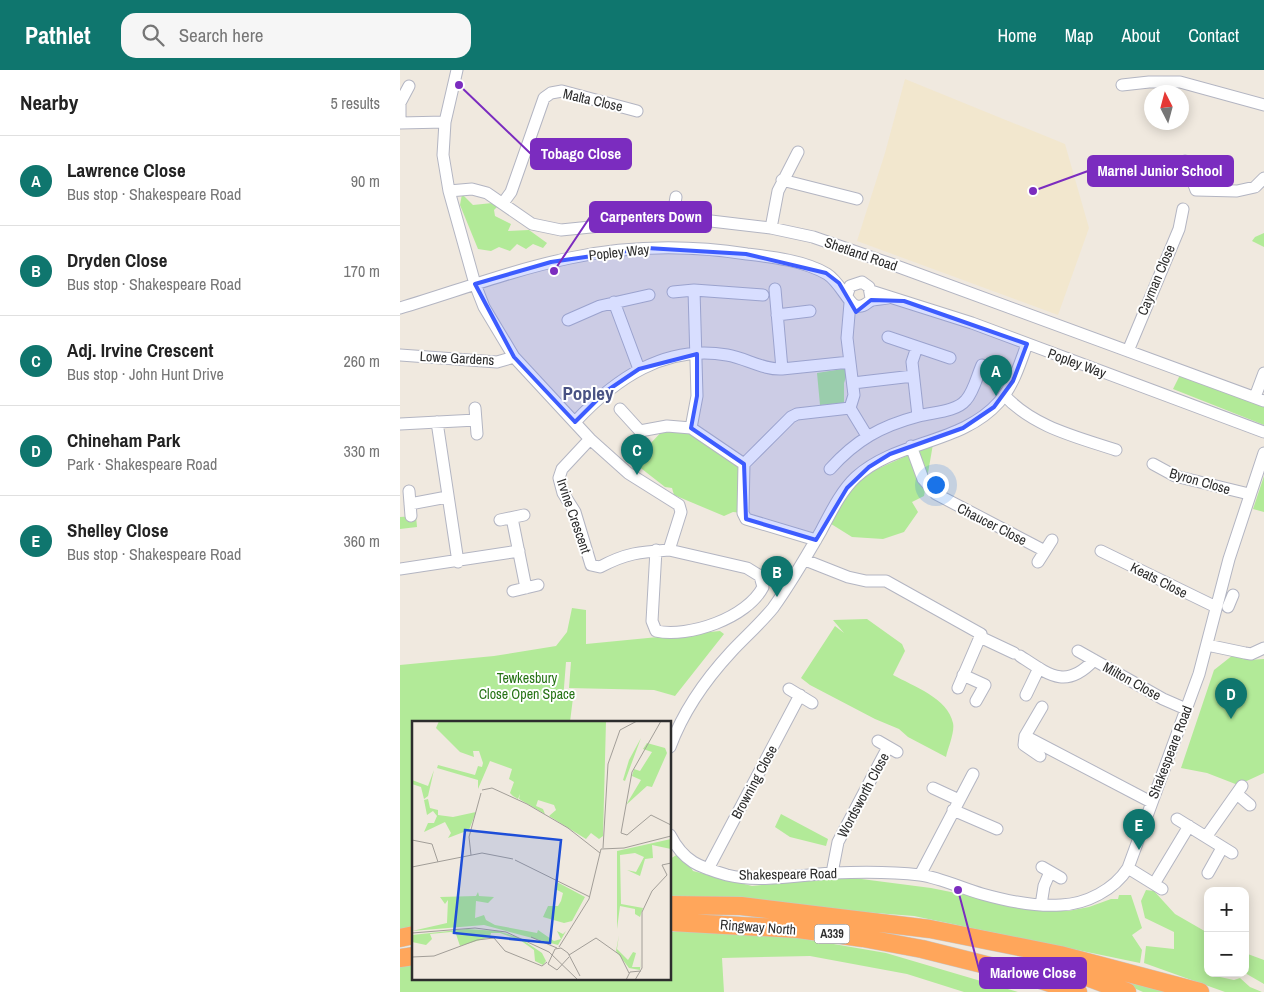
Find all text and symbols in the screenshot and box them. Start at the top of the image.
search box [121,13,471,58]
text: Pathlet [25,19,91,51]
icon: search [139,21,167,49]
text: Search here [179,22,264,48]
text: Home [997,23,1037,48]
text: Map [1065,23,1094,48]
text: About [1122,23,1160,48]
text: Contact [1188,23,1239,48]
street label: Malta Close [561,84,625,116]
north arrow [1144,85,1189,130]
text: Nearby [20,88,78,117]
text: 5 results [330,92,380,114]
callout: Tobago Close [531,139,631,169]
text: Tobago Close [541,143,621,164]
callout: Marnel Junior School [1088,156,1233,186]
text: Lawrence Close [67,157,186,183]
text: Marnel Junior School [1097,160,1223,181]
text: A [31,170,41,192]
text: 90 m [351,170,380,192]
text: Bus stop · Shakespeare Road [67,183,241,205]
callout: Carpenters Down [590,202,711,232]
text: Carpenters Down [600,206,702,227]
street label: Shetland Road [822,233,900,275]
street label: Popley Way [588,240,650,264]
street label: Cayman Close [1133,242,1179,318]
text: Dryden Close [67,247,167,273]
text: B [31,260,41,282]
text: 170 m [344,260,380,282]
text: Bus stop · Shakespeare Road [67,273,241,295]
text: Adj. Irvine Crescent [67,337,213,363]
street label: Popley Way [1045,344,1109,382]
street label: Lowe Gardens [419,347,495,369]
text: C [31,350,41,372]
text: 260 m [344,350,380,372]
pin: A [980,355,1012,396]
text: Bus stop · John Hunt Drive [67,363,224,385]
district label: Popley [562,380,614,406]
text: Chineham Park [67,427,180,453]
pin: C [621,434,653,475]
text: D [31,440,41,462]
text: 330 m [344,440,380,462]
text: Park · Shakespeare Road [67,453,217,475]
street label: Byron Close [1167,464,1233,498]
your location [923,472,949,498]
street label: Irvine Crescent [553,476,595,556]
street label: Chaucer Close [954,499,1030,549]
text: Shelley Close [67,517,168,543]
text: E [32,530,40,552]
text: 360 m [344,530,380,552]
text: Bus stop · Shakespeare Road [67,543,241,565]
pin: B [761,556,793,597]
street label: Keats Close [1127,558,1191,602]
street label: Milton Close [1100,658,1164,704]
park label: Tewkesbury Close Open Space [479,669,575,703]
pin: D [1215,678,1247,719]
street label: Shakespeare Road [1144,703,1196,801]
inset map [412,721,671,980]
street label: Browning Close [727,742,781,822]
street label: Wordsworth Close [833,749,893,841]
pin: E [1123,809,1155,850]
street label: Shakespeare Road [739,864,837,884]
map controls [1204,887,1249,977]
button: + [1204,887,1249,932]
street label: Ringway North [720,915,796,939]
road number: A339 [814,924,850,944]
button: − [1204,932,1249,977]
callout: Marlowe Close [980,958,1086,988]
text: Marlowe Close [990,962,1076,983]

